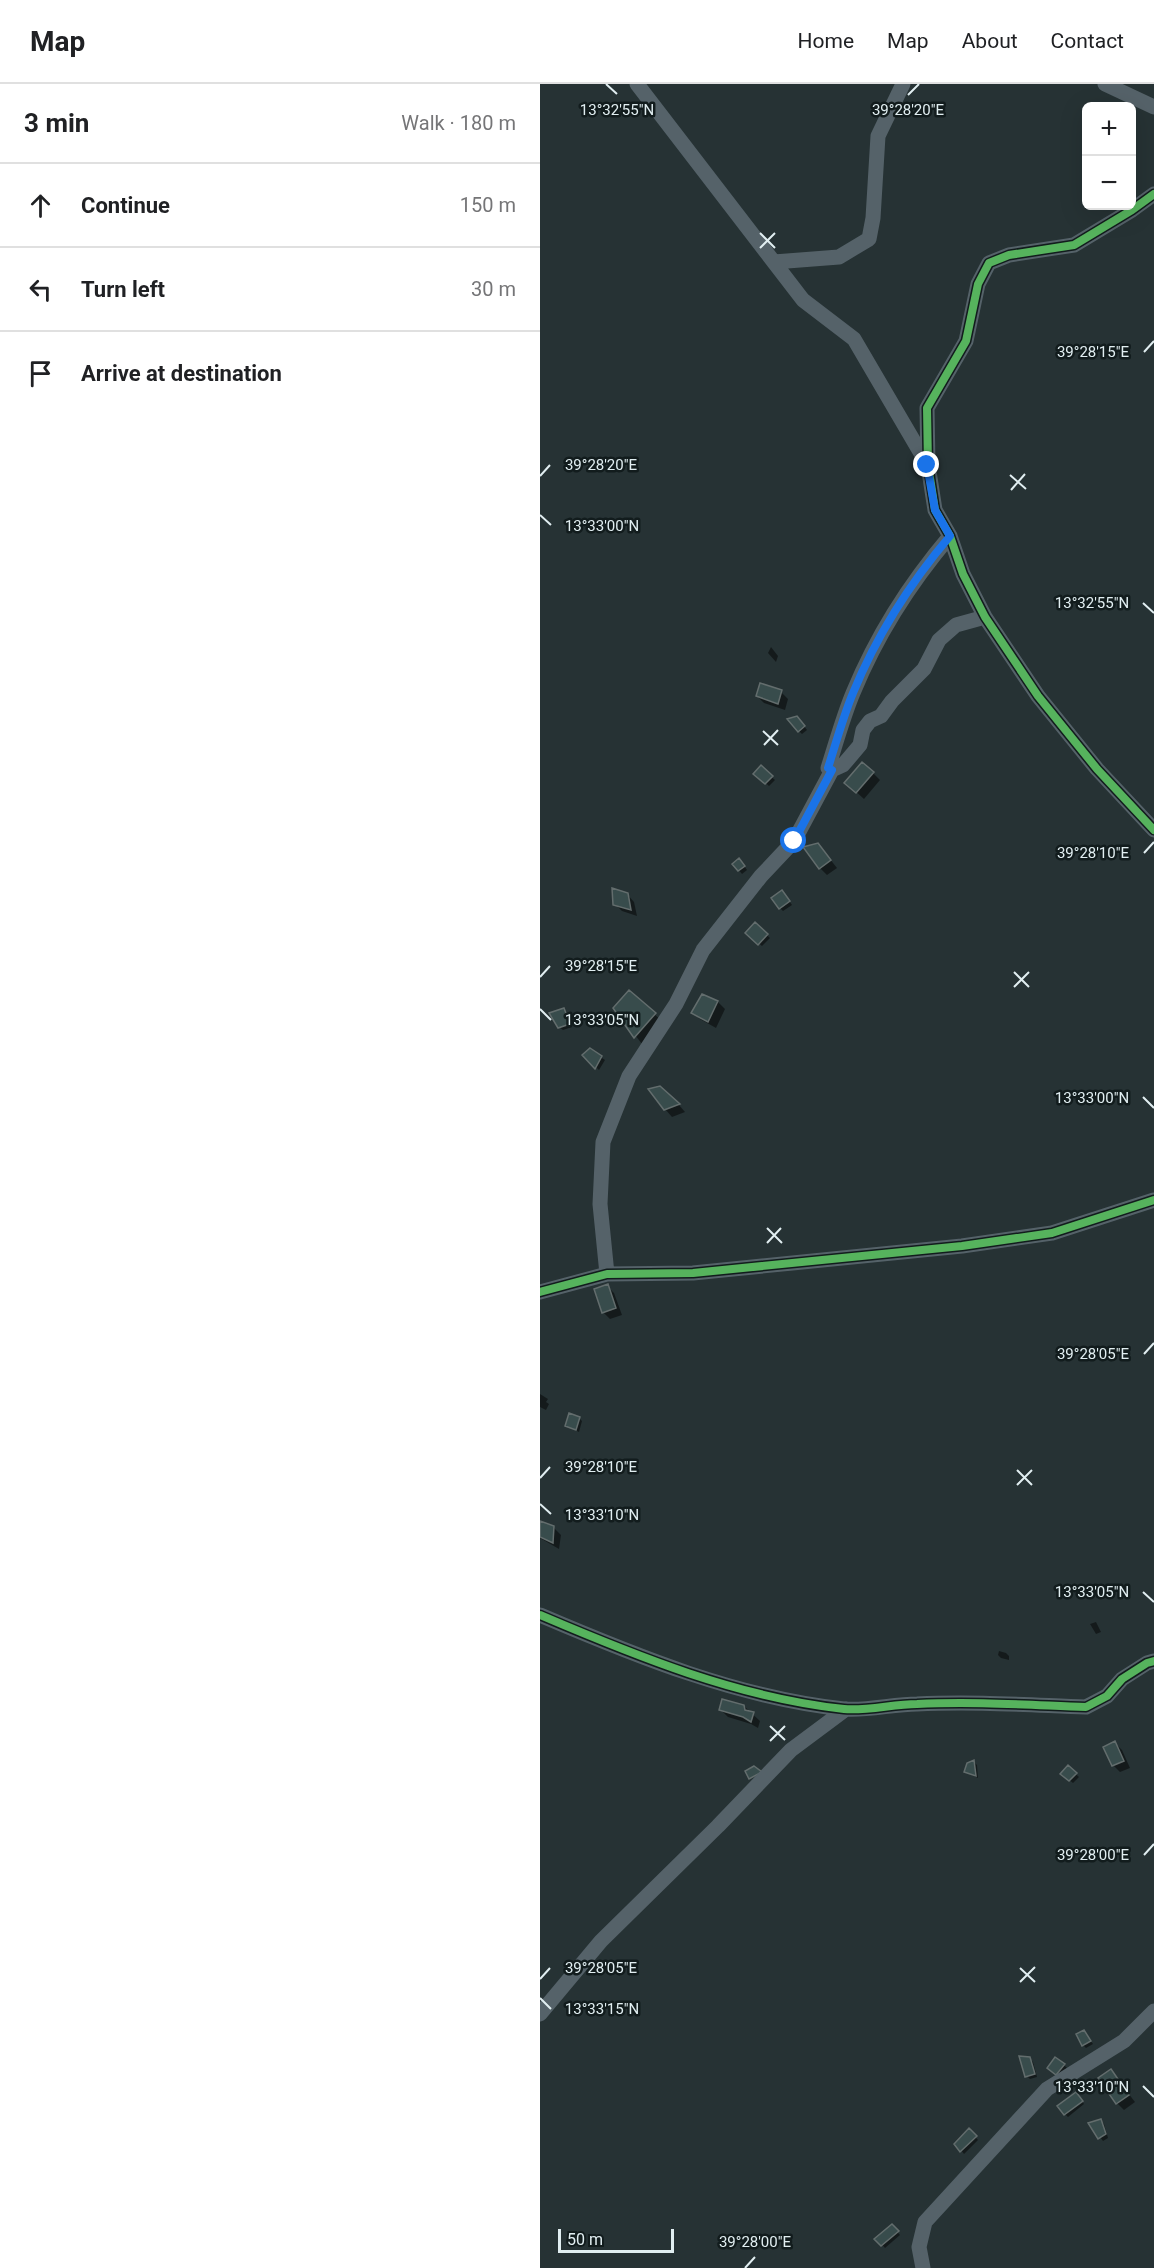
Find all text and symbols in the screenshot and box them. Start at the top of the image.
text: Map [30,25,85,58]
text: Home [798,29,854,53]
text: Map [887,29,929,53]
text: About [962,29,1018,53]
text: Contact [1051,29,1124,53]
text: 13°32'55"N [580,101,654,119]
text: 39°28'20"E [872,101,945,119]
map controls [1082,102,1136,210]
button: + [1082,102,1136,156]
text: 3 min [24,108,89,138]
text: Walk · 180 m [401,111,516,135]
button: − [1082,156,1136,210]
icon: ahead [24,189,57,222]
text: Continue [81,193,170,218]
text: 150 m [460,193,516,217]
icon: left [24,273,57,306]
text: Turn left [81,277,165,302]
text: 30 m [471,277,516,301]
text: 39°28'15"E [1057,343,1130,361]
icon: arrive [24,357,57,390]
text: Arrive at destination [81,361,282,386]
route end [913,451,939,477]
text: 39°28'20"E [565,456,638,474]
text: 13°33'00"N [565,517,639,535]
text: 13°32'55"N [1055,594,1129,612]
route start [780,827,806,853]
text: 39°28'10"E [1057,844,1130,862]
text: 39°28'15"E [565,957,638,975]
text: 13°33'05"N [565,1011,639,1029]
text: 13°33'00"N [1055,1089,1129,1107]
text: 39°28'05"E [1057,1345,1130,1363]
text: 39°28'10"E [565,1458,638,1476]
text: 13°33'10"N [565,1506,639,1524]
text: 13°33'05"N [1055,1583,1129,1601]
text: 39°28'00"E [1057,1846,1130,1864]
text: 39°28'05"E [565,1959,638,1977]
text: 13°33'15"N [565,2000,639,2018]
text: 13°33'10"N [1055,2078,1129,2096]
scale bar [558,2226,674,2254]
text: 50 m [567,2230,603,2249]
text: 39°28'00"E [719,2233,792,2251]

